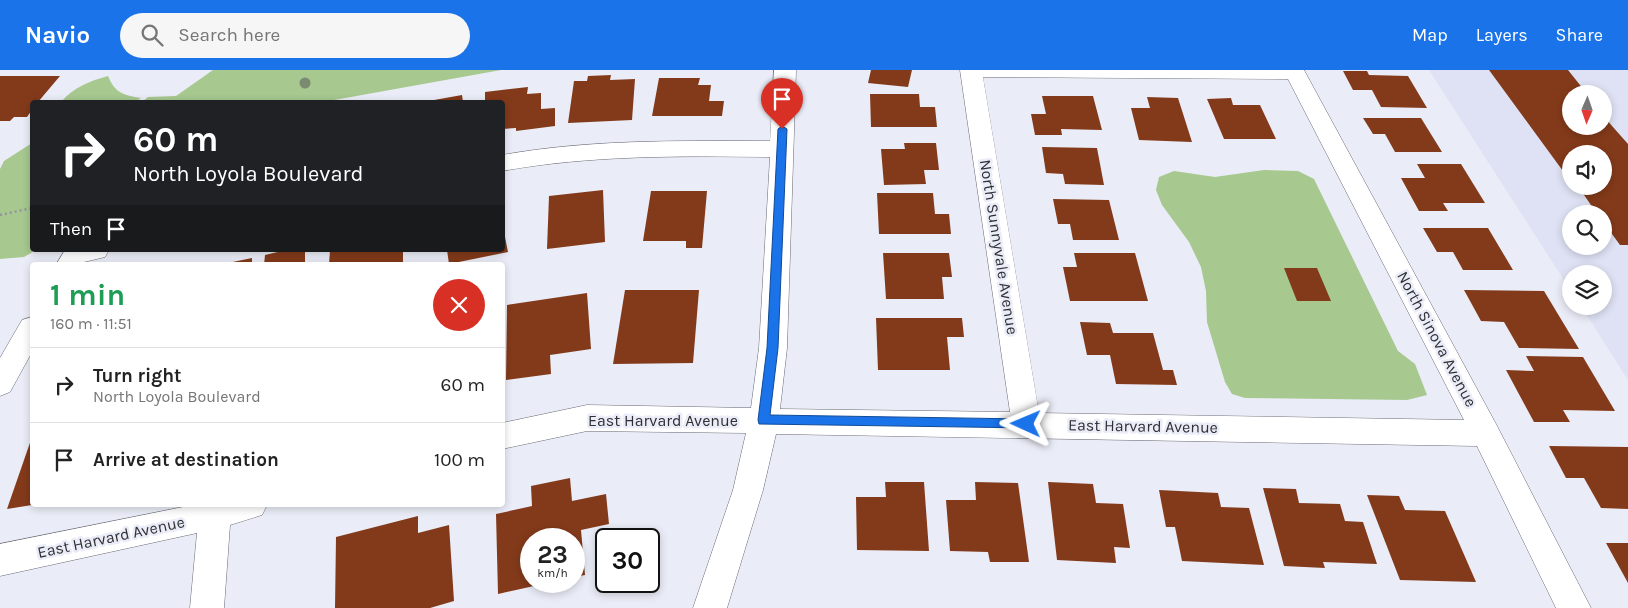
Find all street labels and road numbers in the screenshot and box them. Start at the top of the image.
street label: North Sunnyvale Avenue [976,158,1022,336]
street label: North Sinova Avenue [1393,268,1481,410]
street label: East Harvard Avenue [588,411,738,430]
street label: East Harvard Avenue [1068,415,1218,437]
street label: East Harvard Avenue [36,512,186,562]

